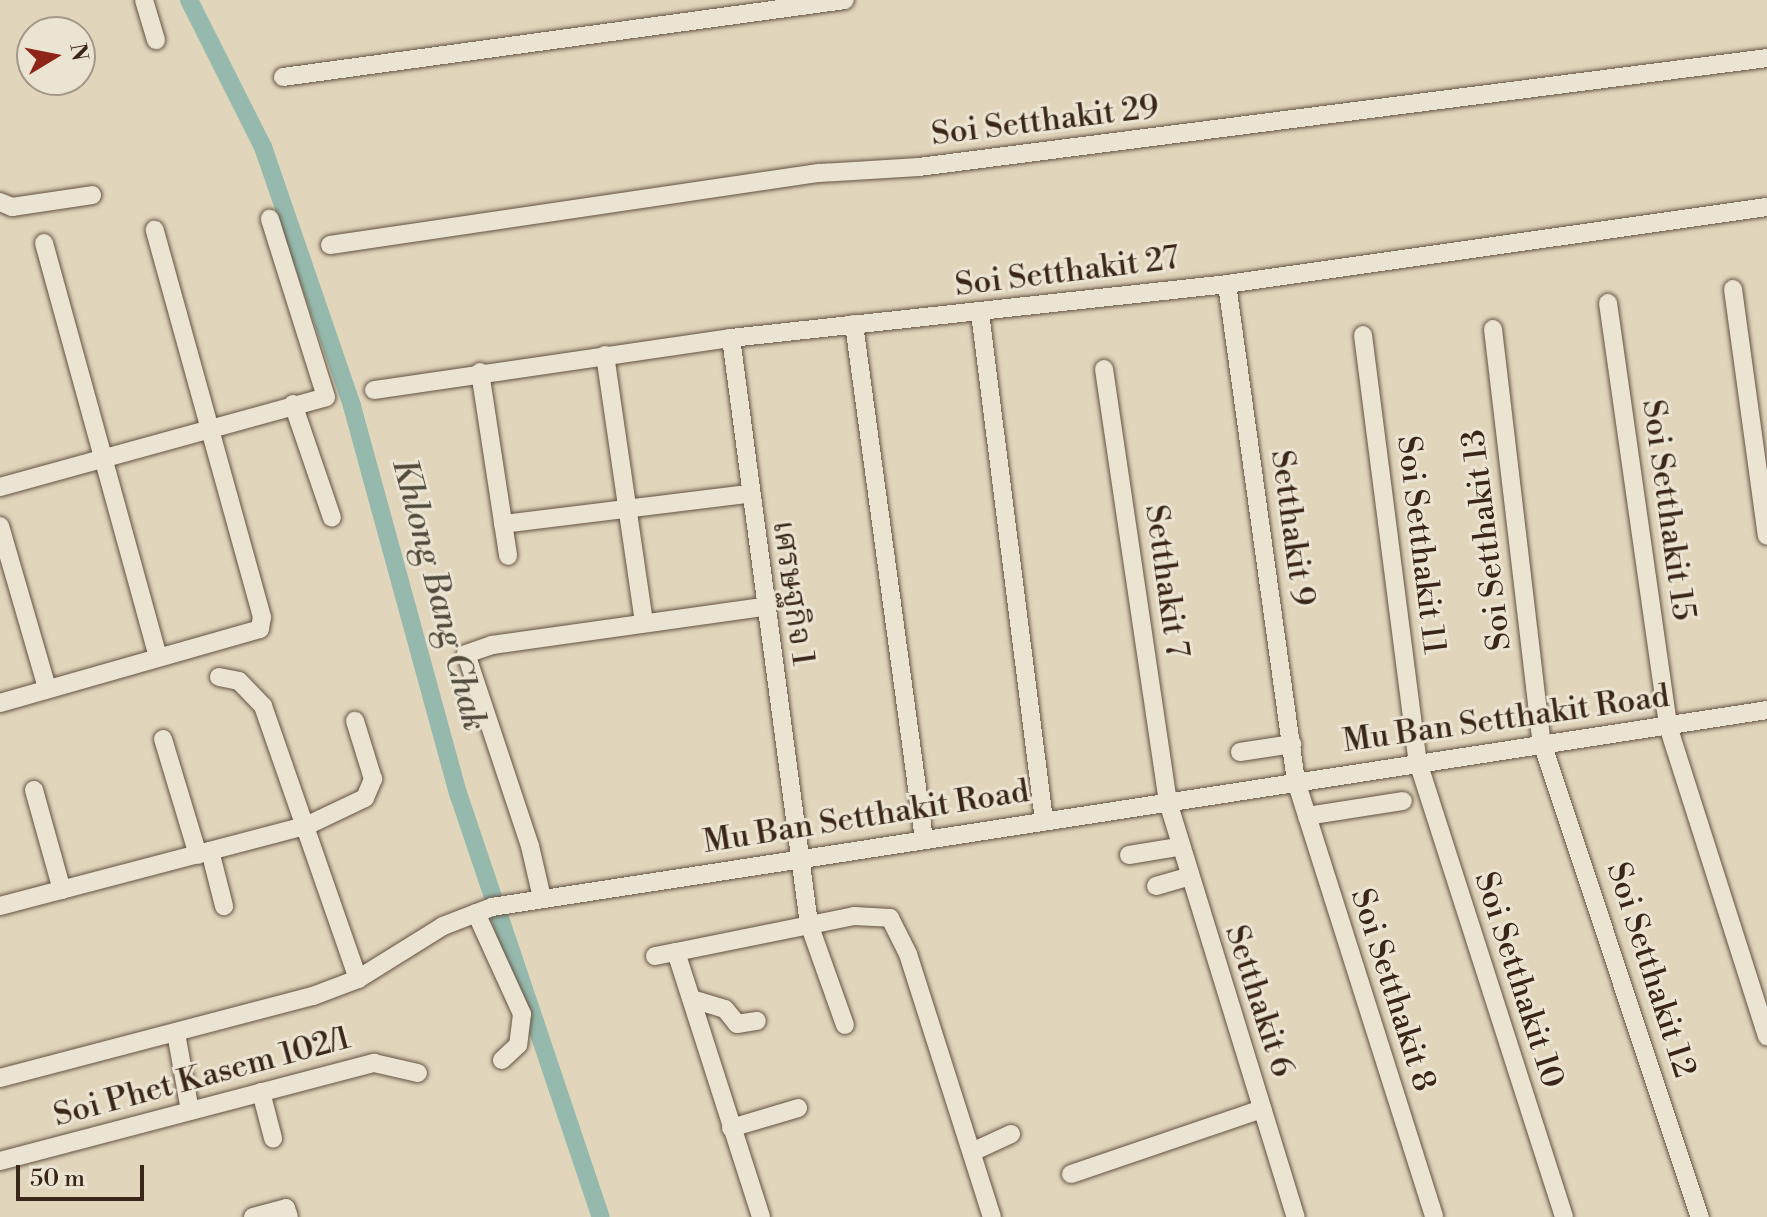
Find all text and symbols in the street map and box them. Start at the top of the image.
north arrow [16,16,96,96]
text: N [63,41,93,63]
street label: Soi Setthakit 29 [929,88,1161,154]
street label: Soi Setthakit 27 [953,239,1181,305]
street label: Soi Setthakit 15 [1633,397,1703,623]
street label: Soi Setthakit 13 [1454,427,1520,653]
street label: Soi Setthakit 11 [1389,434,1453,656]
street label: Setthakit 9 [1262,448,1322,608]
water label: Khlong Bang Chak [382,454,494,736]
street label: Setthakit 7 [1136,502,1196,660]
street label: เศรษฐกิจ 1 [764,518,822,668]
street label: Mu Ban Setthakit Road [1340,677,1672,761]
street label: Mu Ban Setthakit Road [700,772,1032,862]
street label: Soi Setthakit 12 [1598,858,1704,1082]
street label: Soi Setthakit 10 [1466,867,1572,1093]
street label: Soi Setthakit 8 [1342,884,1444,1096]
street label: Setthakit 6 [1216,920,1302,1082]
street label: Soi Phet Kasem 102/1 [49,1019,355,1135]
scale bar [20,1149,148,1199]
text: 50 m [30,1164,85,1194]

